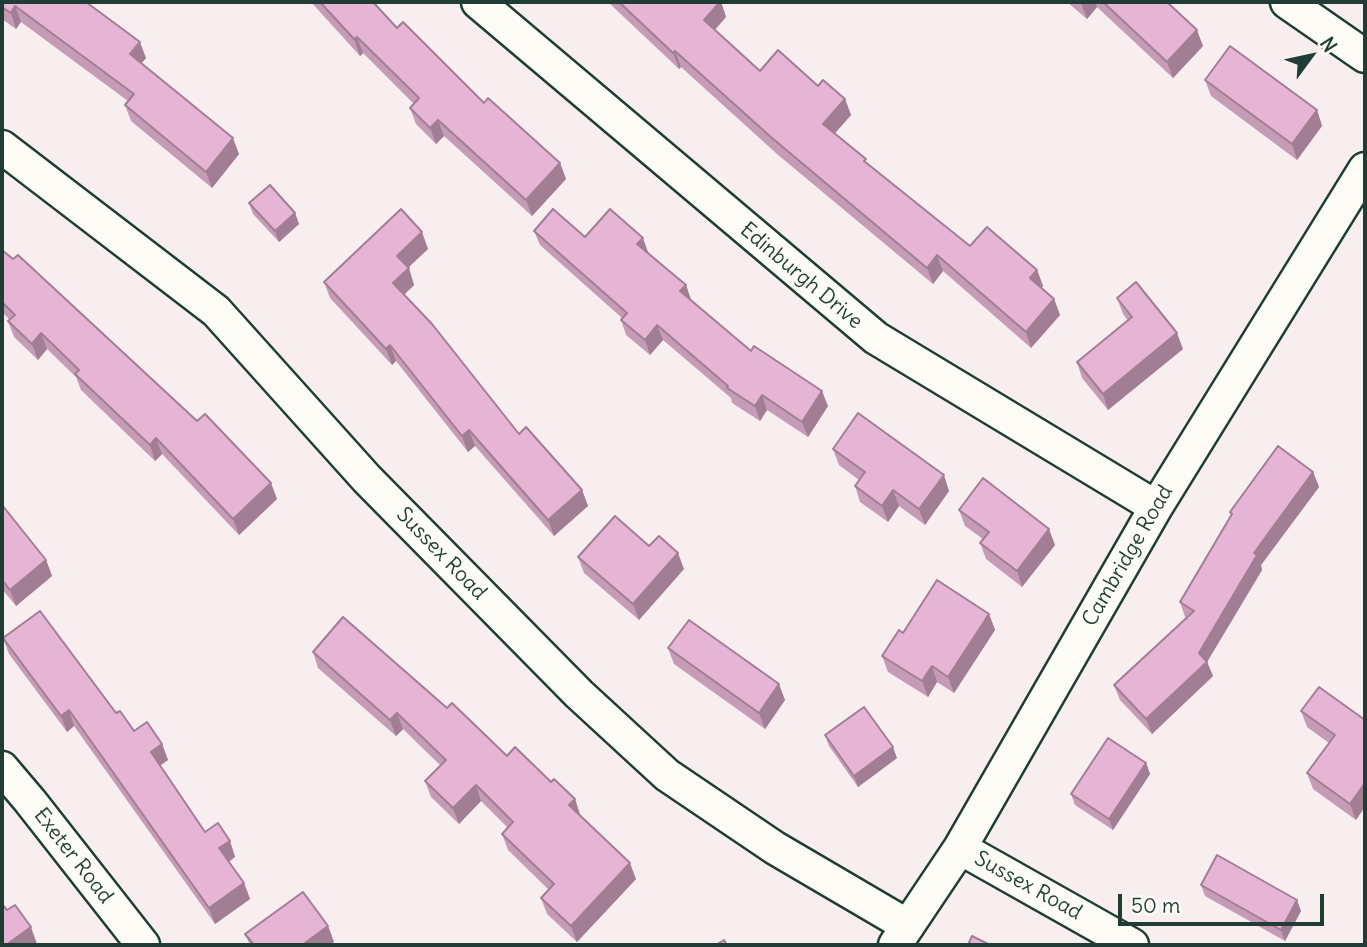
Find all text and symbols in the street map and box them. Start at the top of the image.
north arrow [1276,21,1346,91]
text: N [1315,33,1342,57]
street label: Edinburgh Drive [735,218,867,334]
street label: Cambridge Road [1077,481,1179,631]
street label: Sussex Road [391,502,491,606]
street label: Exeter Road [28,803,118,909]
street label: Sussex Road [970,846,1086,926]
scale bar [1122,880,1328,924]
text: 50 m [1131,892,1180,919]

